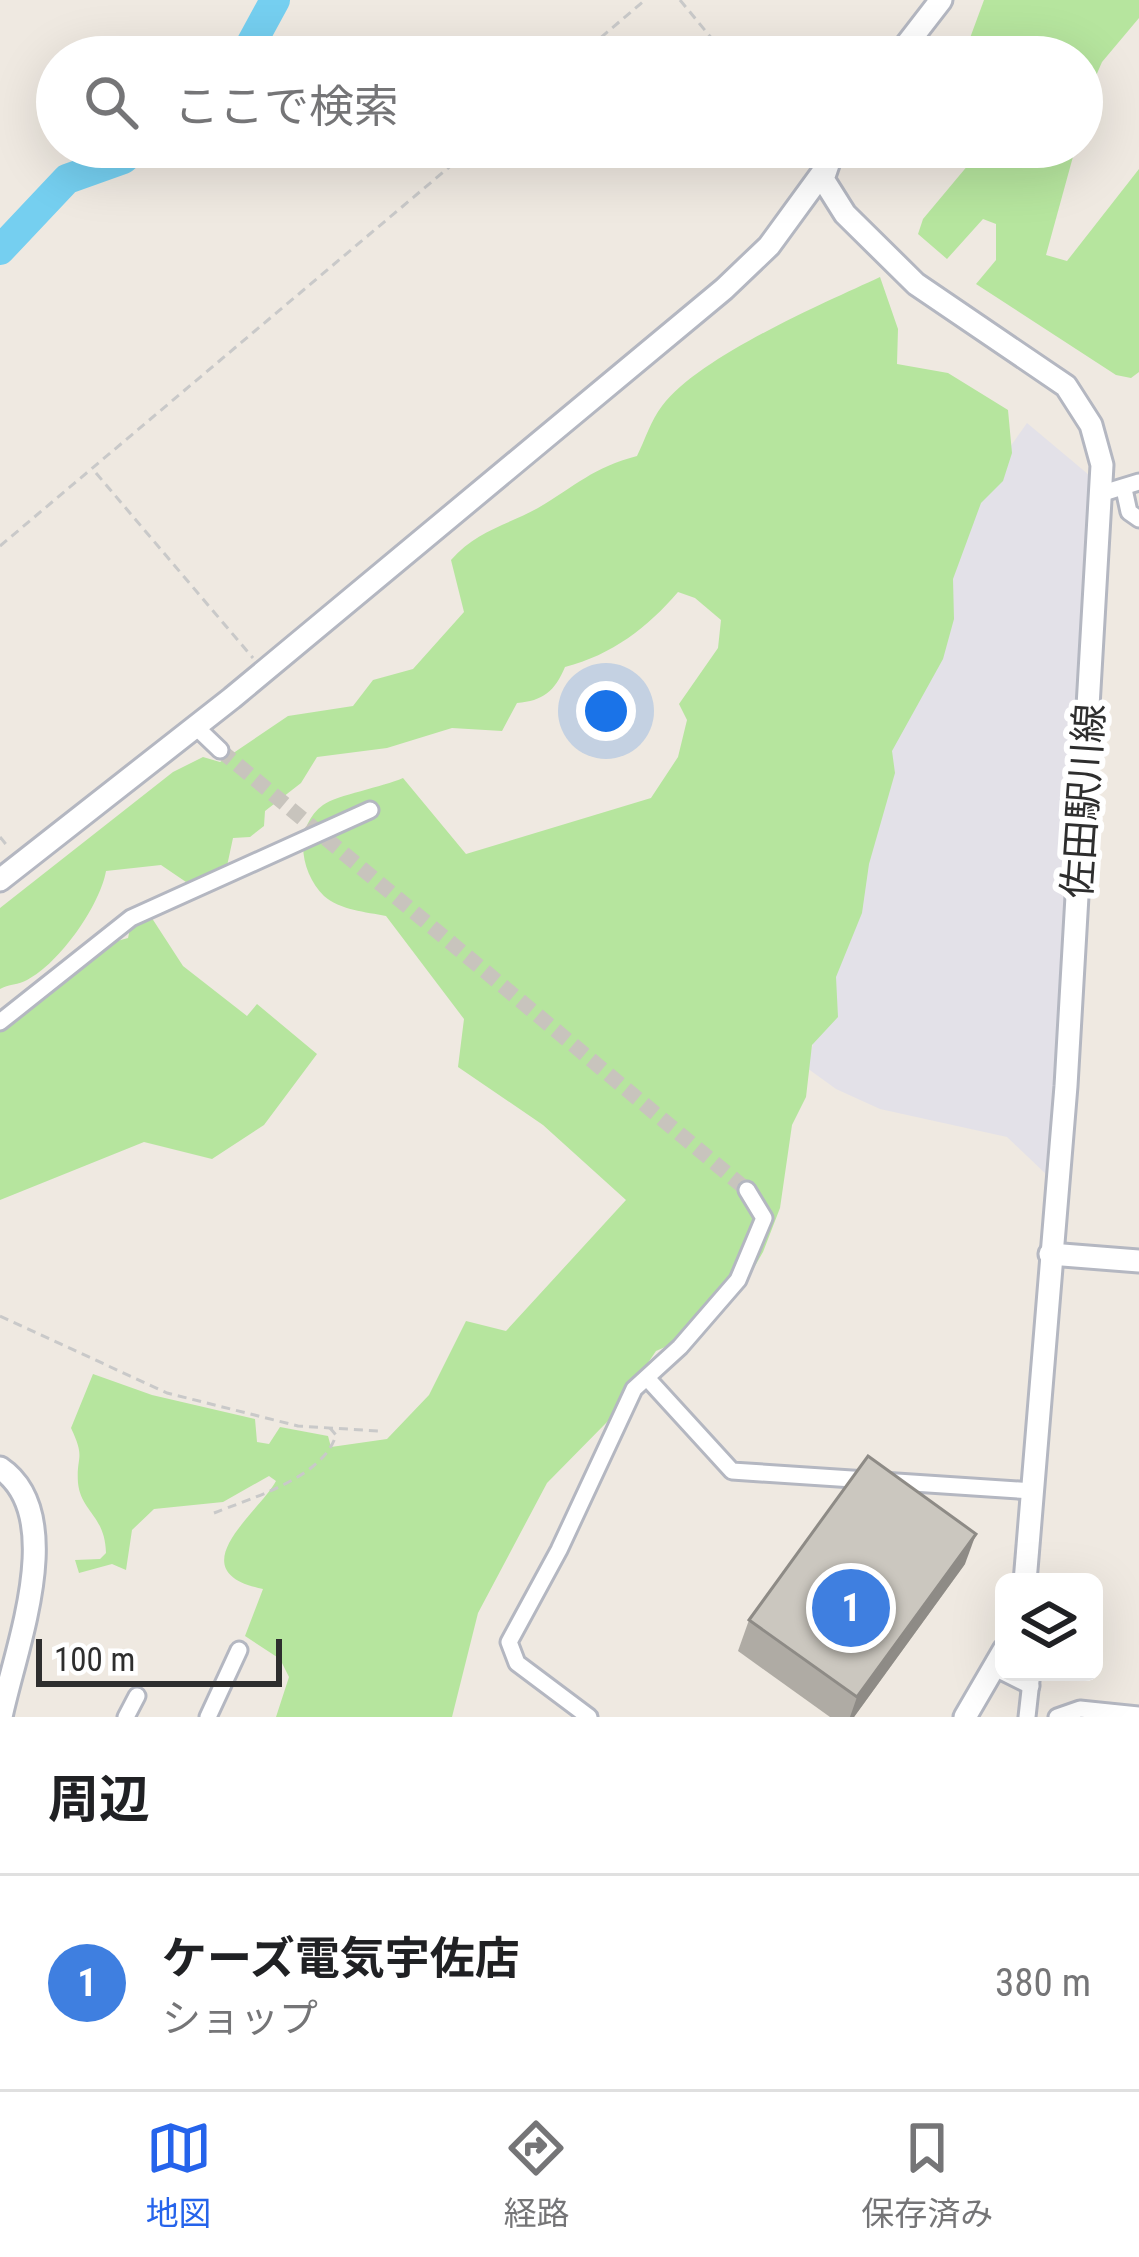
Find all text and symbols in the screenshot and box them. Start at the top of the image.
search box [36,36,1103,168]
icon: search [78,69,144,135]
text: ここで検索 [174,80,399,133]
your location [576,681,636,741]
street label: 佐田駅川線 [1054,702,1114,900]
pin: 1 [812,1563,890,1653]
map controls [995,1573,1103,1681]
button: layers [995,1573,1103,1681]
scale bar [36,1633,282,1686]
text: 100 m [54,1640,135,1679]
text: 周辺 [48,1770,150,1829]
text: ケーズ電気宇佐店 [162,1932,520,1985]
text: 1 [77,1960,97,2006]
text: 380 m [995,1960,1091,2006]
text: ショップ [162,1996,318,2042]
tab: 地図 [146,2115,212,2235]
tab: 経路 [503,2115,569,2235]
tab: 保存済み [861,2115,993,2235]

